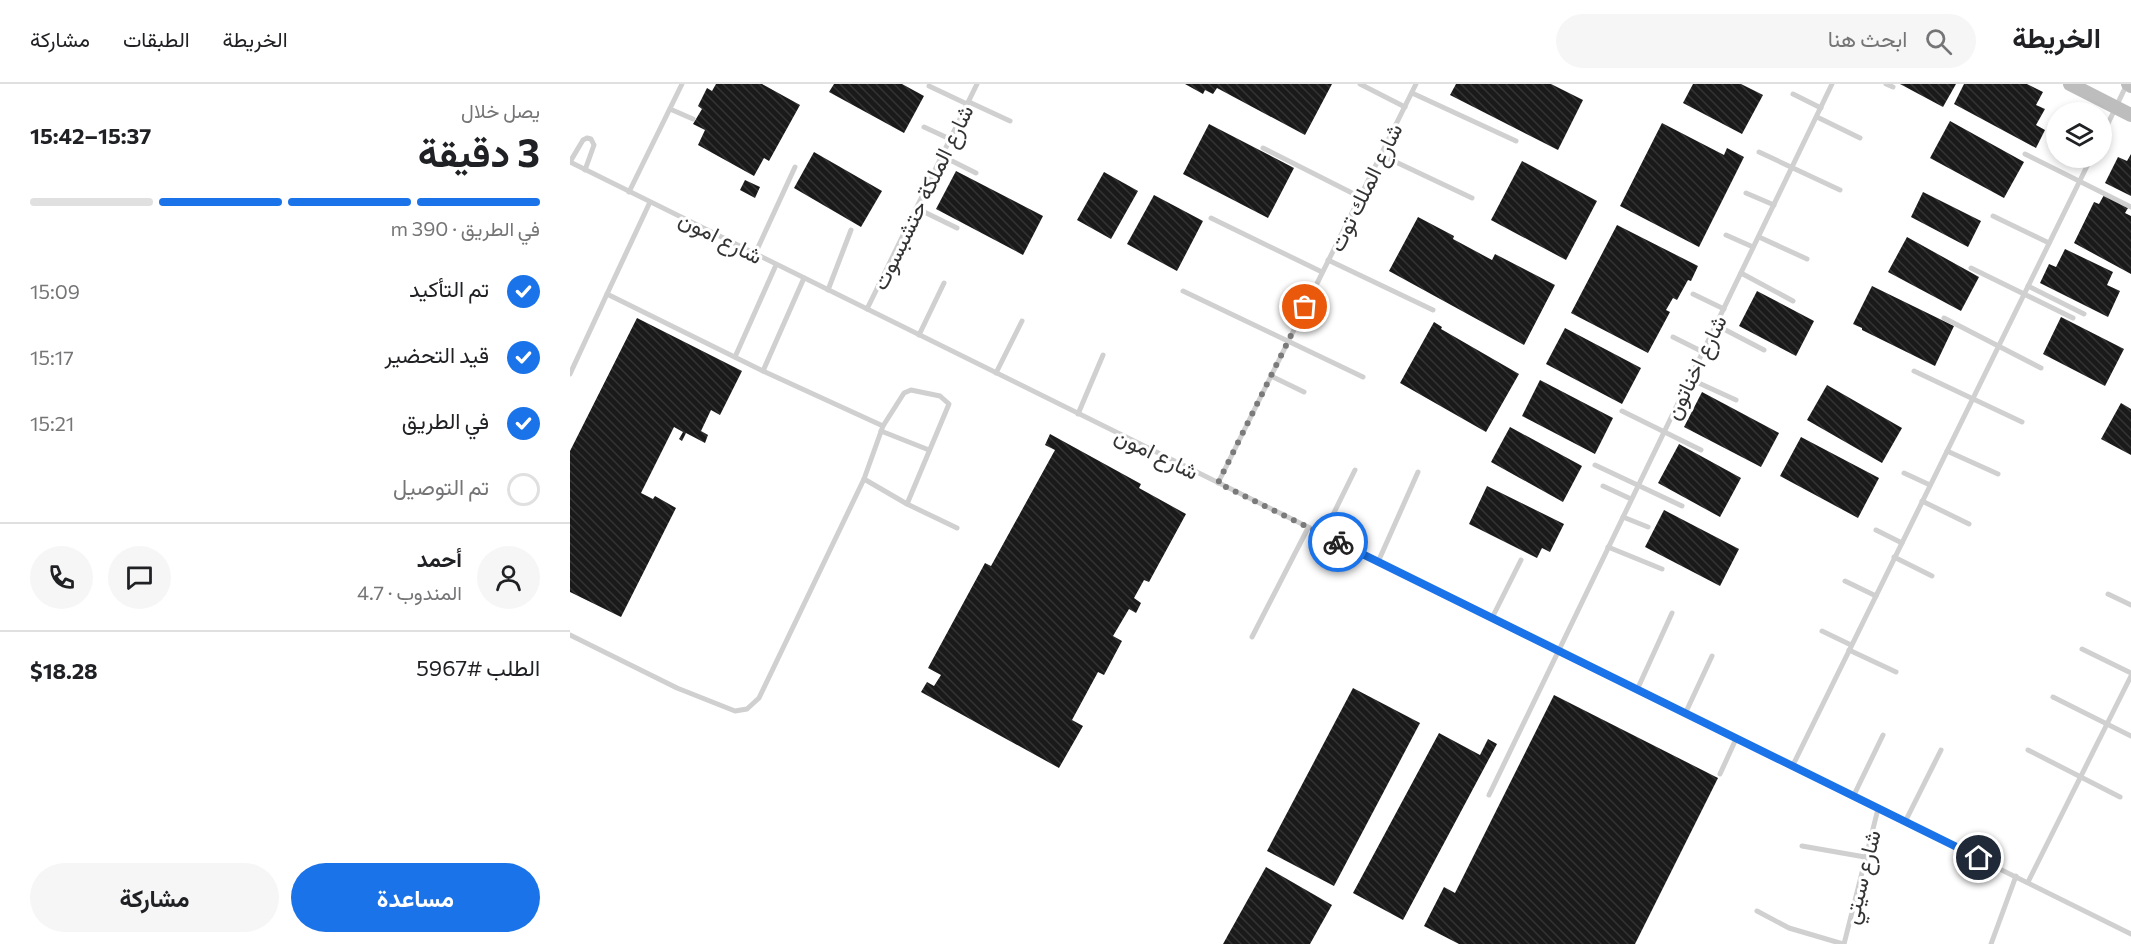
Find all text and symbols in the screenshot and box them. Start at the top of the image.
search box [1556,14,1976,68]
text: الخريطة [2012,20,2101,54]
text: ابحث هنا [1828,25,1907,52]
icon: search [1922,25,1955,58]
text: مشاركة [30,26,90,51]
text: الطبقات [123,26,190,51]
text: الخريطة [223,26,288,51]
text: يصل خلال [461,98,540,122]
street label: شارع الملكة حتشبسوت [865,100,980,295]
map controls [2046,102,2112,168]
button: layers [2046,102,2112,168]
street label: شارع الملك توت [1322,118,1410,256]
text: 15:37–15:42 [30,122,151,149]
text: 3 دقيقة [418,127,540,175]
street label: شارع امون [674,205,767,271]
text: في الطريق · 390 m [390,216,540,240]
text: تم التأكيد [409,275,489,302]
icon: check [507,275,540,308]
text: 15:09 [30,279,80,303]
pin [1279,281,1330,332]
icon: bag [1288,290,1321,323]
street label: شارع اخناتون [1658,310,1734,425]
text: قيد التحضير [385,341,489,368]
icon: check [507,341,540,374]
text: 15:17 [30,345,74,369]
text: في الطريق [402,407,489,434]
icon: check [507,407,540,440]
text: 15:21 [30,411,74,435]
street label: شارع امون [1110,421,1203,487]
text: تم التوصيل [393,473,489,500]
courier [1308,512,1368,572]
icon: bike [1322,526,1355,559]
text: أحمد [417,545,462,572]
button: phone [30,546,93,609]
button: chat [108,546,171,609]
button: person [477,546,540,609]
text: المندوب · 4.7 [357,580,462,604]
text: الطلب #5967 [416,654,540,681]
text: $18.28 [30,657,98,684]
street label: شارع سيتي [1836,827,1892,928]
pin [1953,832,2004,883]
icon: home [1962,841,1995,874]
button: مشاركة [30,863,279,932]
button: مساعدة [291,863,540,932]

